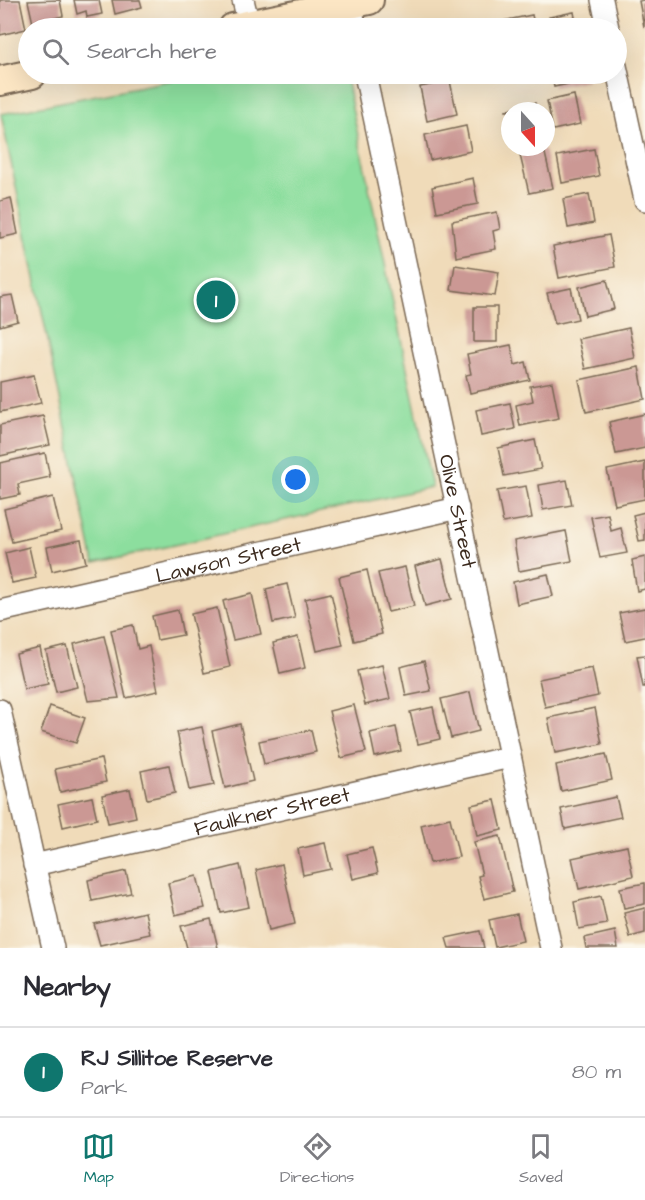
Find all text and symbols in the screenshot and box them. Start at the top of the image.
search box [18,18,627,84]
icon: search [39,35,72,68]
text: Search here [87,36,217,67]
north arrow [501,102,555,156]
pin: 1 [196,278,236,322]
street label: Olive Street [432,451,484,571]
your location [281,465,310,494]
street label: Lawson Street [153,529,304,590]
street label: Faulkner Street [191,779,353,843]
text: Nearby [24,969,111,1005]
text: RJ Sillitoe Reserve [81,1043,273,1074]
text: 1 [42,1058,45,1086]
text: 80 m [572,1058,621,1086]
text: Park [81,1074,127,1102]
tab: Map [82,1130,115,1188]
tab: Directions [280,1130,354,1188]
tab: Saved [519,1130,563,1188]

